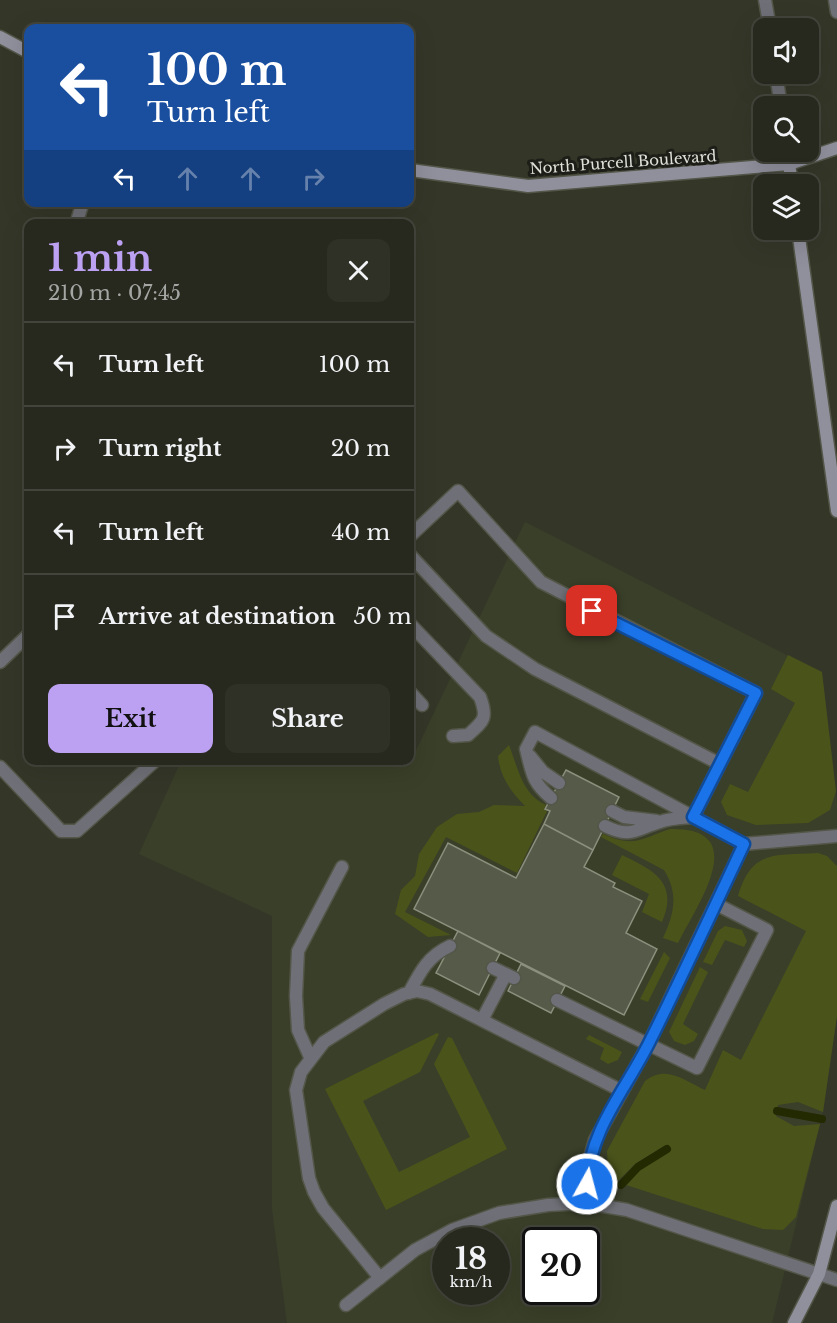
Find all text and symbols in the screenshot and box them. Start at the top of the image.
map controls [753,18,819,240]
button: sound [753,18,819,84]
text: 100 m [147,44,286,96]
icon: left [48,48,126,126]
text: Turn left [147,96,270,129]
button: search [753,96,819,162]
street label: North Purcell Boulevard [529,146,717,178]
icon: left [108,162,141,195]
icon: ahead [171,162,204,195]
icon: ahead [234,162,267,195]
icon: right [297,162,330,195]
button: layers [753,174,819,240]
text: 1 min [48,236,152,281]
button: close [327,239,390,302]
text: 210 m · 07:45 [48,281,181,305]
icon: left [48,348,81,381]
text: Turn left [99,351,204,378]
text: 100 m [319,351,390,378]
icon: right [48,432,81,465]
text: Turn right [99,435,221,462]
text: 20 m [331,435,390,462]
icon: left [48,516,81,549]
text: Turn left [99,519,204,546]
text: 40 m [332,519,390,546]
pin [566,585,617,636]
icon: arrive [575,594,608,627]
icon: arrive [48,600,81,633]
text: Arrive at destination [99,603,336,630]
text: 50 m [354,603,412,630]
button: Exit [48,684,213,753]
button: Share [225,684,390,753]
position arrow [555,1152,619,1216]
speed limit sign: 20 [522,1227,600,1305]
text: 18 [455,1240,487,1277]
text: km/h [450,1272,492,1291]

